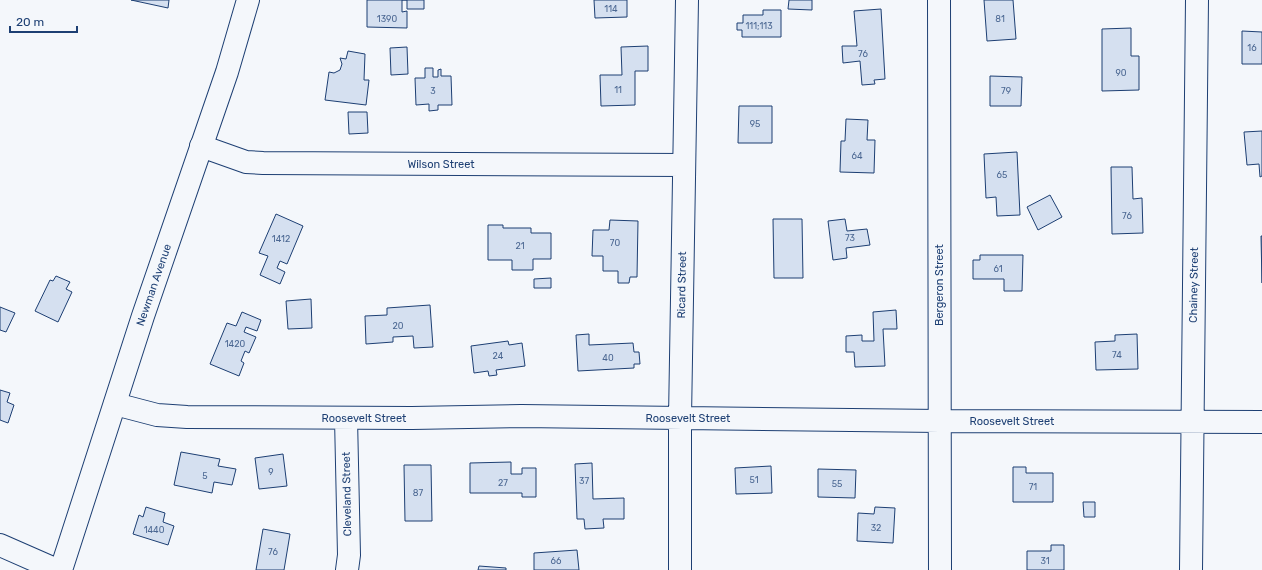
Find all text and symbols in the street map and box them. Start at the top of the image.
house number: 114 [604,4,618,14]
scale bar [10,8,77,34]
house number: 1390 [377,14,397,24]
house number: 81 [995,14,1005,24]
text: 20 m [16,15,44,29]
house number: 111;113 [745,21,773,31]
house number: 16 [1247,43,1257,53]
house number: 76 [858,49,868,59]
house number: 90 [1115,68,1127,78]
house number: 11 [614,85,622,95]
house number: 3 [430,86,436,96]
house number: 79 [1001,86,1011,96]
house number: 95 [750,119,760,129]
house number: 64 [851,151,863,161]
street label: Wilson Street [407,158,475,171]
house number: 65 [997,170,1007,180]
house number: 76 [1122,211,1132,221]
house number: 73 [845,233,855,243]
house number: 1412 [272,234,290,244]
house number: 70 [610,238,620,248]
house number: 21 [515,241,525,251]
street label: Newman Avenue [134,242,174,328]
street label: Bergeron Street [933,243,946,326]
street label: Chainey Street [1187,246,1201,323]
street label: Ricard Street [675,251,689,319]
house number: 61 [993,264,1003,274]
house number: 20 [393,321,404,331]
house number: 1420 [225,339,245,349]
house number: 74 [1112,350,1122,360]
house number: 24 [493,351,504,361]
house number: 40 [602,353,614,363]
street label: Roosevelt Street [322,412,407,425]
street label: Roosevelt Street [646,412,731,425]
street label: Roosevelt Street [970,415,1055,428]
street label: Cleveland Street [340,451,354,536]
house number: 9 [268,467,274,477]
house number: 5 [202,471,208,481]
house number: 51 [749,475,759,485]
house number: 37 [579,476,589,486]
house number: 27 [498,478,508,488]
house number: 55 [832,479,842,489]
house number: 71 [1029,482,1037,492]
house number: 87 [413,488,424,498]
house number: 32 [871,523,881,533]
house number: 1440 [144,525,165,535]
house number: 76 [268,547,278,557]
house number: 66 [551,556,562,566]
house number: 31 [1040,556,1050,566]

